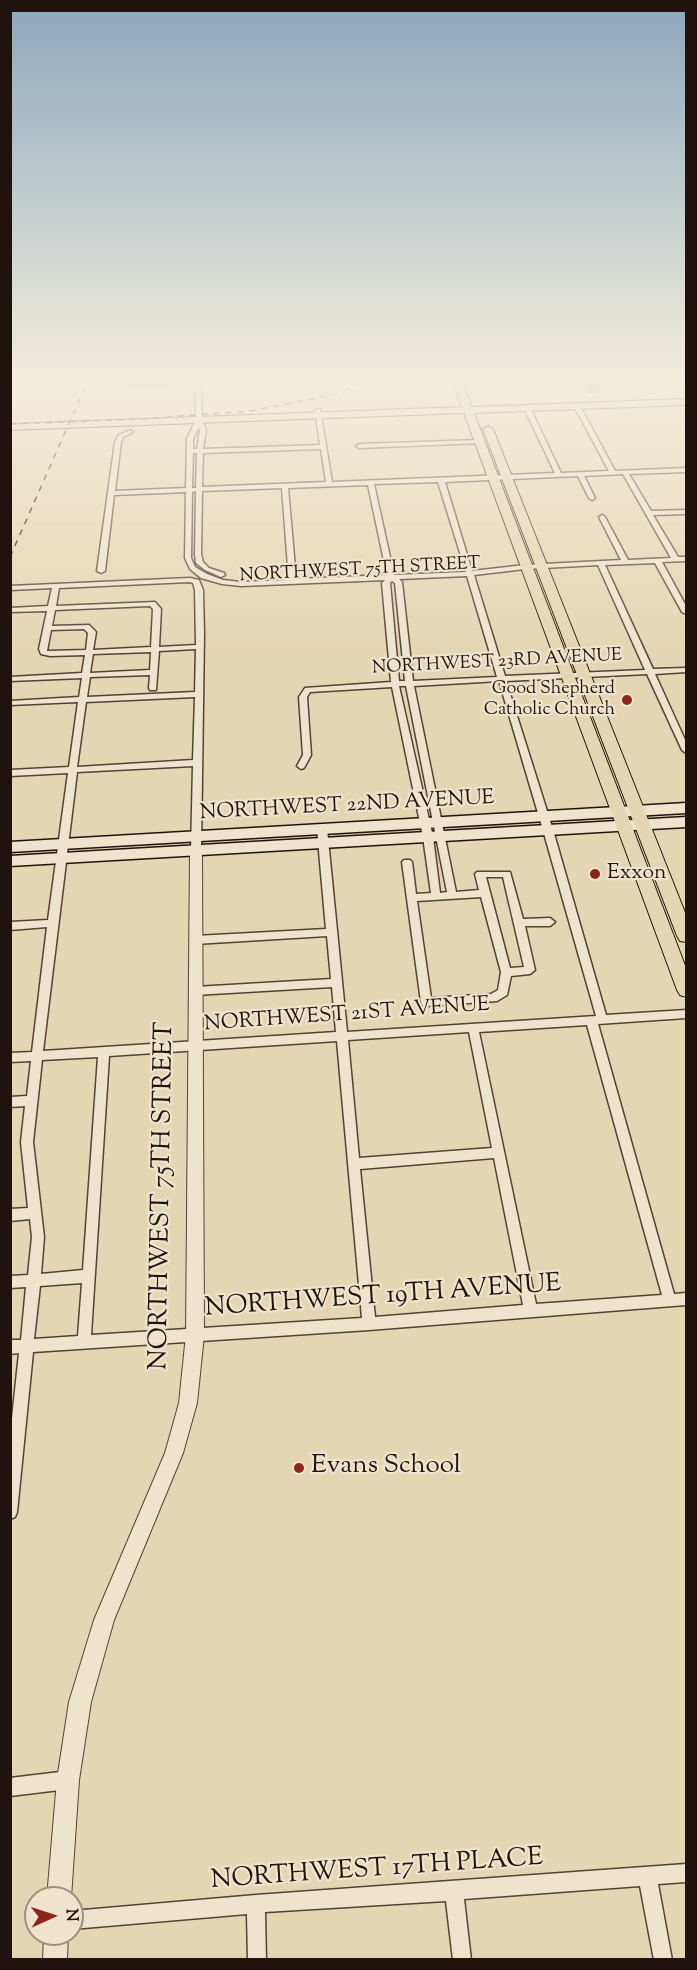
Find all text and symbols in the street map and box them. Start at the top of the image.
street label: NORTHWEST 75TH STREET [239,554,481,588]
street label: NORTHWEST 23RD AVENUE [372,646,622,680]
place label: Good Shepherd Catholic Church [484,679,615,722]
marker: Good Shepherd Catholic Church [620,693,634,707]
street label: NORTHWEST 22ND AVENUE [199,787,495,827]
place label: Exxon [607,861,666,887]
marker: Exxon [588,867,602,881]
street label: NORTHWEST 21ST AVENUE [203,993,491,1039]
street label: NORTHWEST 75TH STREET [145,1022,183,1370]
street label: NORTHWEST 19TH AVENUE [204,1270,562,1326]
place label: Evans School [311,1452,461,1484]
marker: Evans School [292,1461,306,1475]
street label: NORTHWEST 17TH PLACE [210,1844,544,1898]
north arrow [24,1886,84,1946]
text: N [59,1908,82,1922]

